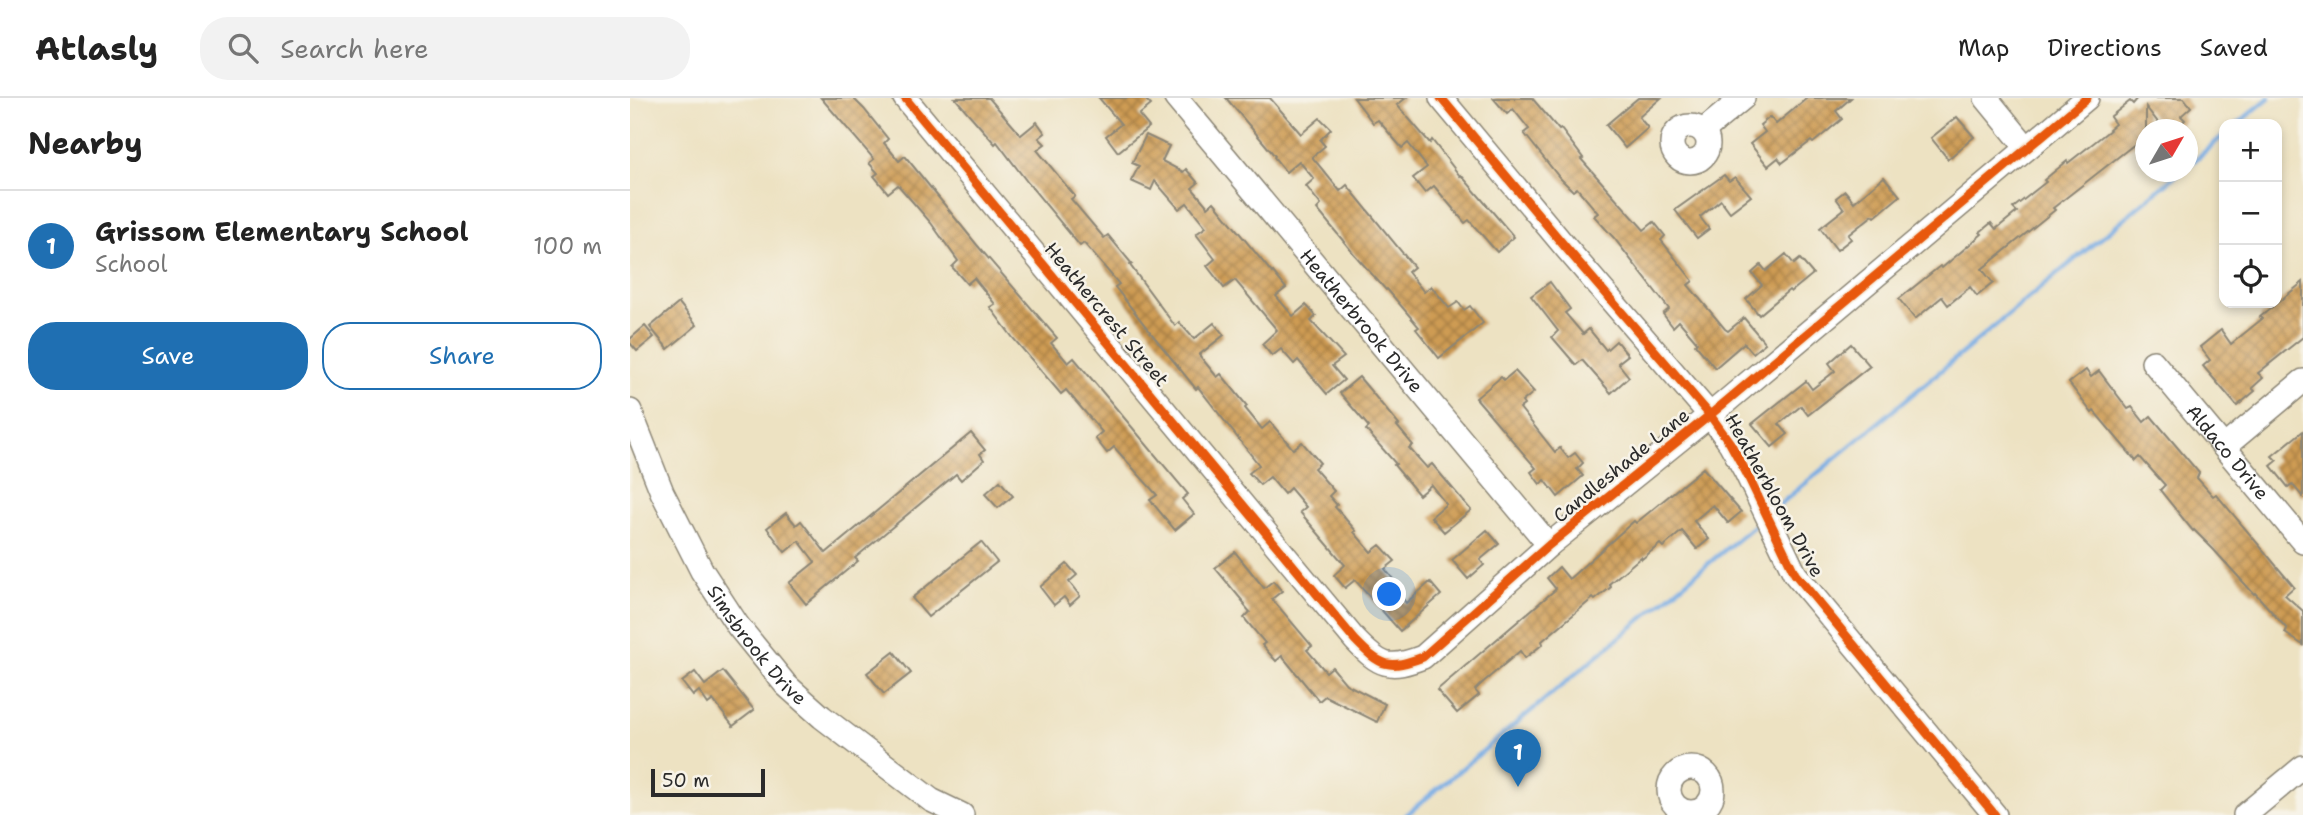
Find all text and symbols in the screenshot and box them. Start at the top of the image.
search box [200,17,690,80]
text: Atlasly [35,26,158,71]
icon: search [224,29,262,67]
text: Search here [280,31,429,66]
text: Map [1958,32,2009,64]
text: Directions [2047,32,2162,64]
text: Saved [2200,32,2268,64]
north arrow [2135,119,2198,182]
map controls [2219,119,2282,308]
button: + [2219,119,2282,182]
text: Nearby [28,123,143,164]
button: − [2219,182,2282,245]
text: Grissom Elementary School [95,214,469,249]
text: 1 [46,231,56,261]
text: 100 m [533,231,602,261]
street label: Heathercrest Street [1039,237,1174,392]
street label: Heatherbrook Drive [1294,244,1429,398]
button: locate [2219,245,2282,308]
text: School [95,249,167,279]
button: Save [28,322,308,390]
button: Share [322,322,602,390]
street label: Aldaco Drive [2181,399,2275,505]
street label: Candleshade Lane [1548,403,1695,528]
street label: Heatherbloom Drive [1719,409,1830,581]
your location [1372,577,1406,611]
street label: Simsbrook Drive [701,580,812,711]
pin: 1 [1495,729,1541,787]
scale bar [651,766,765,798]
text: 50 m [662,768,710,793]

